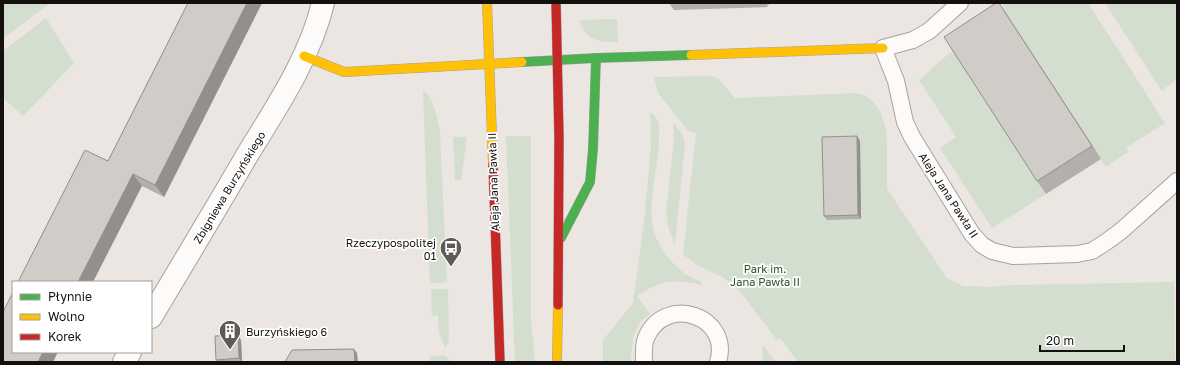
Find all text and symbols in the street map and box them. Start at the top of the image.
street label: Zbigniewa Burzyńskiego [190,128,268,245]
street label: Aleja Jana Pawła II [485,132,501,232]
street label: Aleja Jana Pawła II [917,150,981,240]
bus stop icon: Rzeczypospolitej 01 [438,235,464,268]
place label: Rzeczypospolitej 01 [346,236,436,262]
park label: Park im. Jana Pawła II [730,262,800,288]
legend [12,281,152,353]
text: Płynnie [48,289,92,304]
text: Wolno [48,309,85,324]
building icon: Burzyńskiego 6 [217,318,243,351]
place label: Burzyńskiego 6 [246,325,328,338]
scale bar [1040,327,1124,353]
text: Korek [48,329,82,344]
text: 20 m [1046,333,1074,348]

